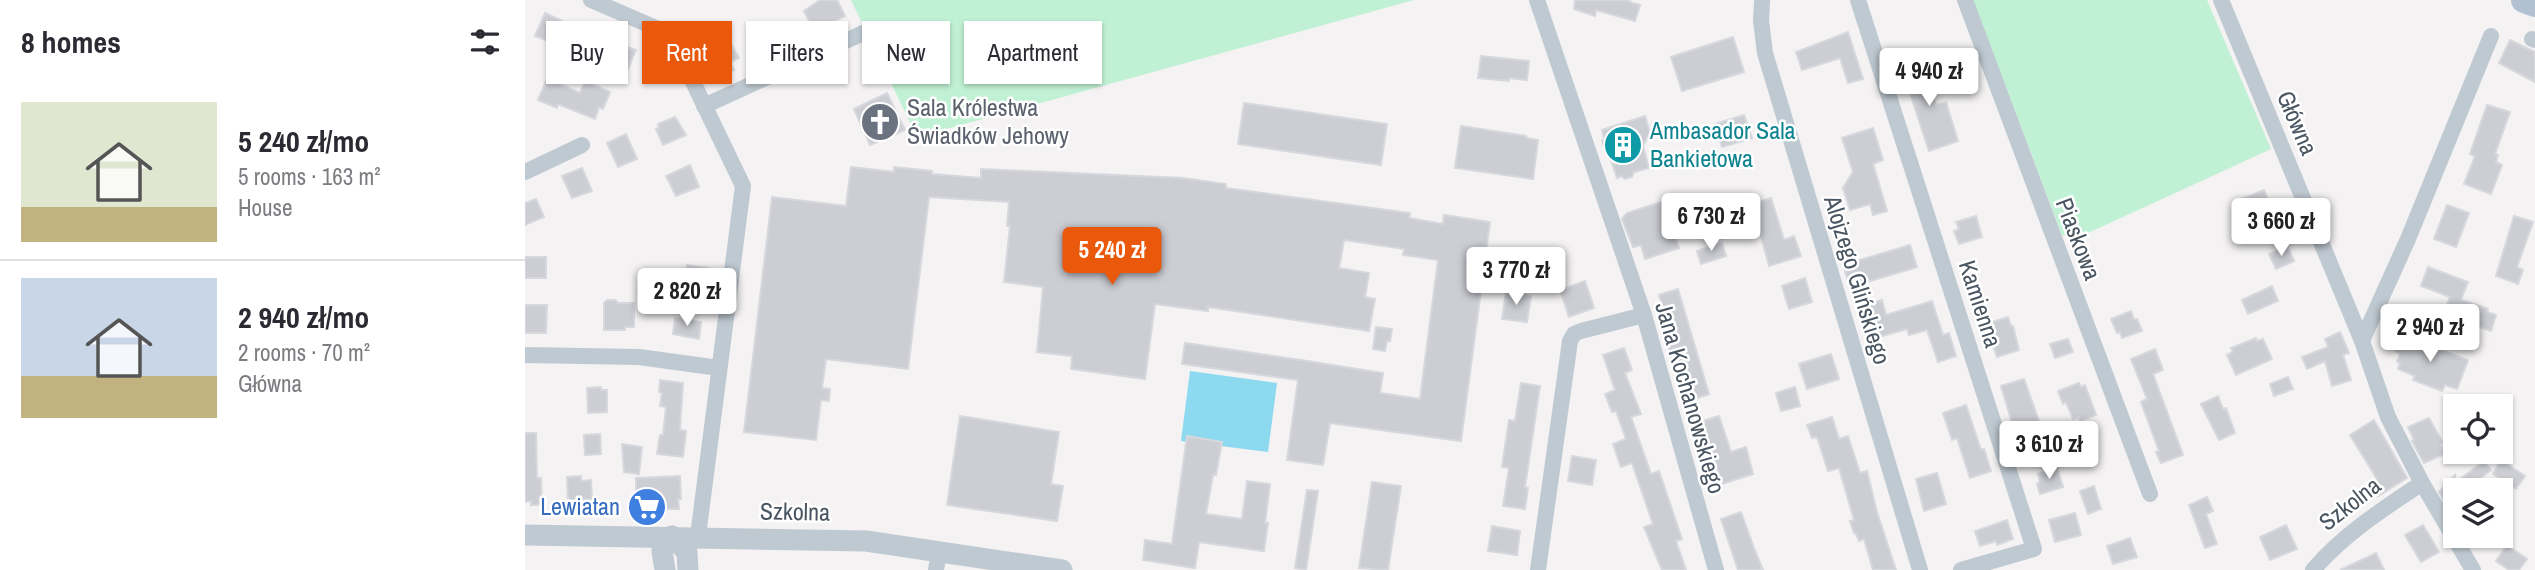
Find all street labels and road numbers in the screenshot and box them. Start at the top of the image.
street label: Główna [2270,86,2326,160]
street label: Alojzego Glińskiego [1817,190,1899,368]
street label: Piaskowa [2049,193,2109,284]
street label: Kamienna [1952,256,2010,351]
street label: Jana Kochanowskiego [1648,298,1734,497]
street label: Szkolna [2312,469,2387,537]
street label: Szkolna [760,494,830,528]

